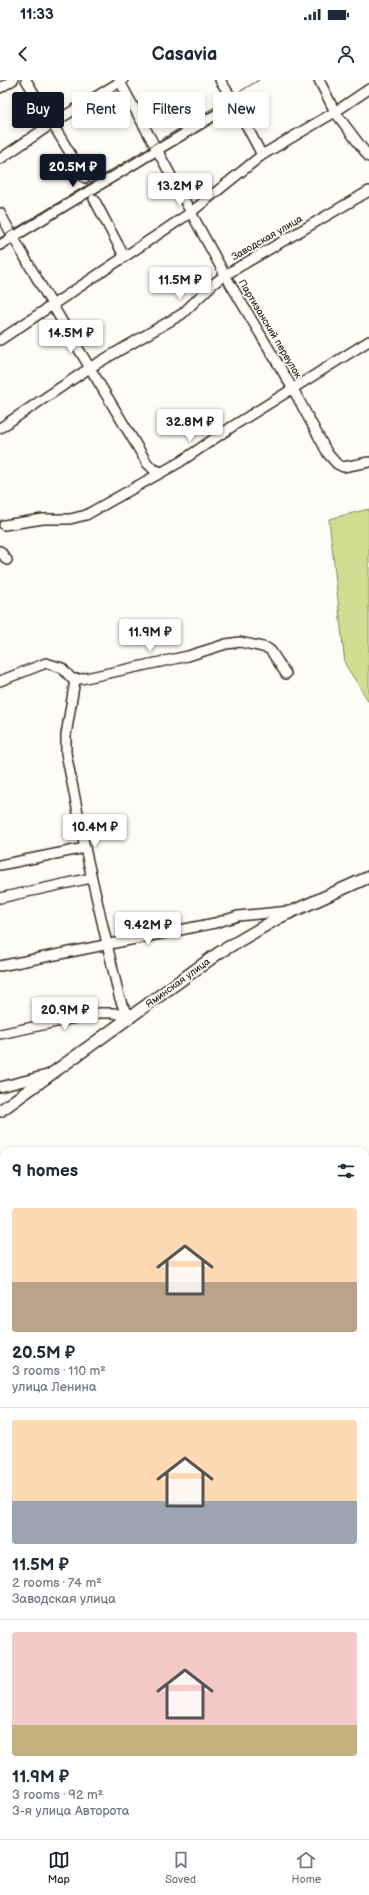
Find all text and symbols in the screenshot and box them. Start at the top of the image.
text: 11:33 [20,5,54,24]
icon: back [12,43,34,65]
icon: person [335,43,357,65]
text: Casavia [152,44,217,65]
chip: Buy [12,92,64,128]
chip: Rent [72,92,130,128]
chip: Filters [138,92,205,128]
chip: New [213,92,269,128]
pin: 20.5M ₽ [36,154,110,188]
text: 20.5M ₽ [49,159,97,175]
pin: 13.2M ₽ [143,173,217,207]
text: 13.2M ₽ [157,178,203,194]
street label: Заводская улица [229,213,305,263]
pin: 11.5M ₽ [143,267,217,301]
text: 11.5M ₽ [158,272,202,288]
street label: Партизанский переулок [236,277,305,381]
pin: 14.5M ₽ [34,320,108,354]
text: 14.5M ₽ [48,325,94,341]
pin: 32.8M ₽ [153,409,227,443]
text: 32.8M ₽ [166,414,214,430]
pin: 11.9M ₽ [113,619,187,653]
text: 11.9M ₽ [128,624,172,640]
pin: 10.4M ₽ [58,814,132,848]
text: 10.4M ₽ [72,819,118,835]
pin: 9.42M ₽ [111,912,185,946]
text: 9.42M ₽ [124,917,172,933]
street label: Яминская улица [143,956,213,1010]
pin: 20.9M ₽ [28,997,102,1031]
text: 20.9M ₽ [41,1002,89,1018]
icon: filters [335,1160,357,1182]
text: 9 homes [12,1161,78,1181]
icon: home [149,1234,221,1306]
text: 20.5M ₽ [12,1343,75,1363]
text: 3 rooms · 110 m² [12,1363,106,1379]
text: улица Ленина [12,1379,97,1395]
icon: home [149,1446,221,1518]
text: 11.5M ₽ [12,1555,69,1575]
text: 2 rooms · 74 m² [12,1575,102,1591]
text: Заводская улица [12,1591,116,1607]
icon: home [149,1658,221,1730]
text: 11.9M ₽ [12,1767,69,1787]
text: 3 rooms · 92 m² [12,1787,103,1803]
text: 3-я улица Авторота [12,1803,130,1819]
tab: Map [48,1849,70,1886]
tab: Saved [165,1849,196,1886]
tab: Home [291,1849,321,1886]

